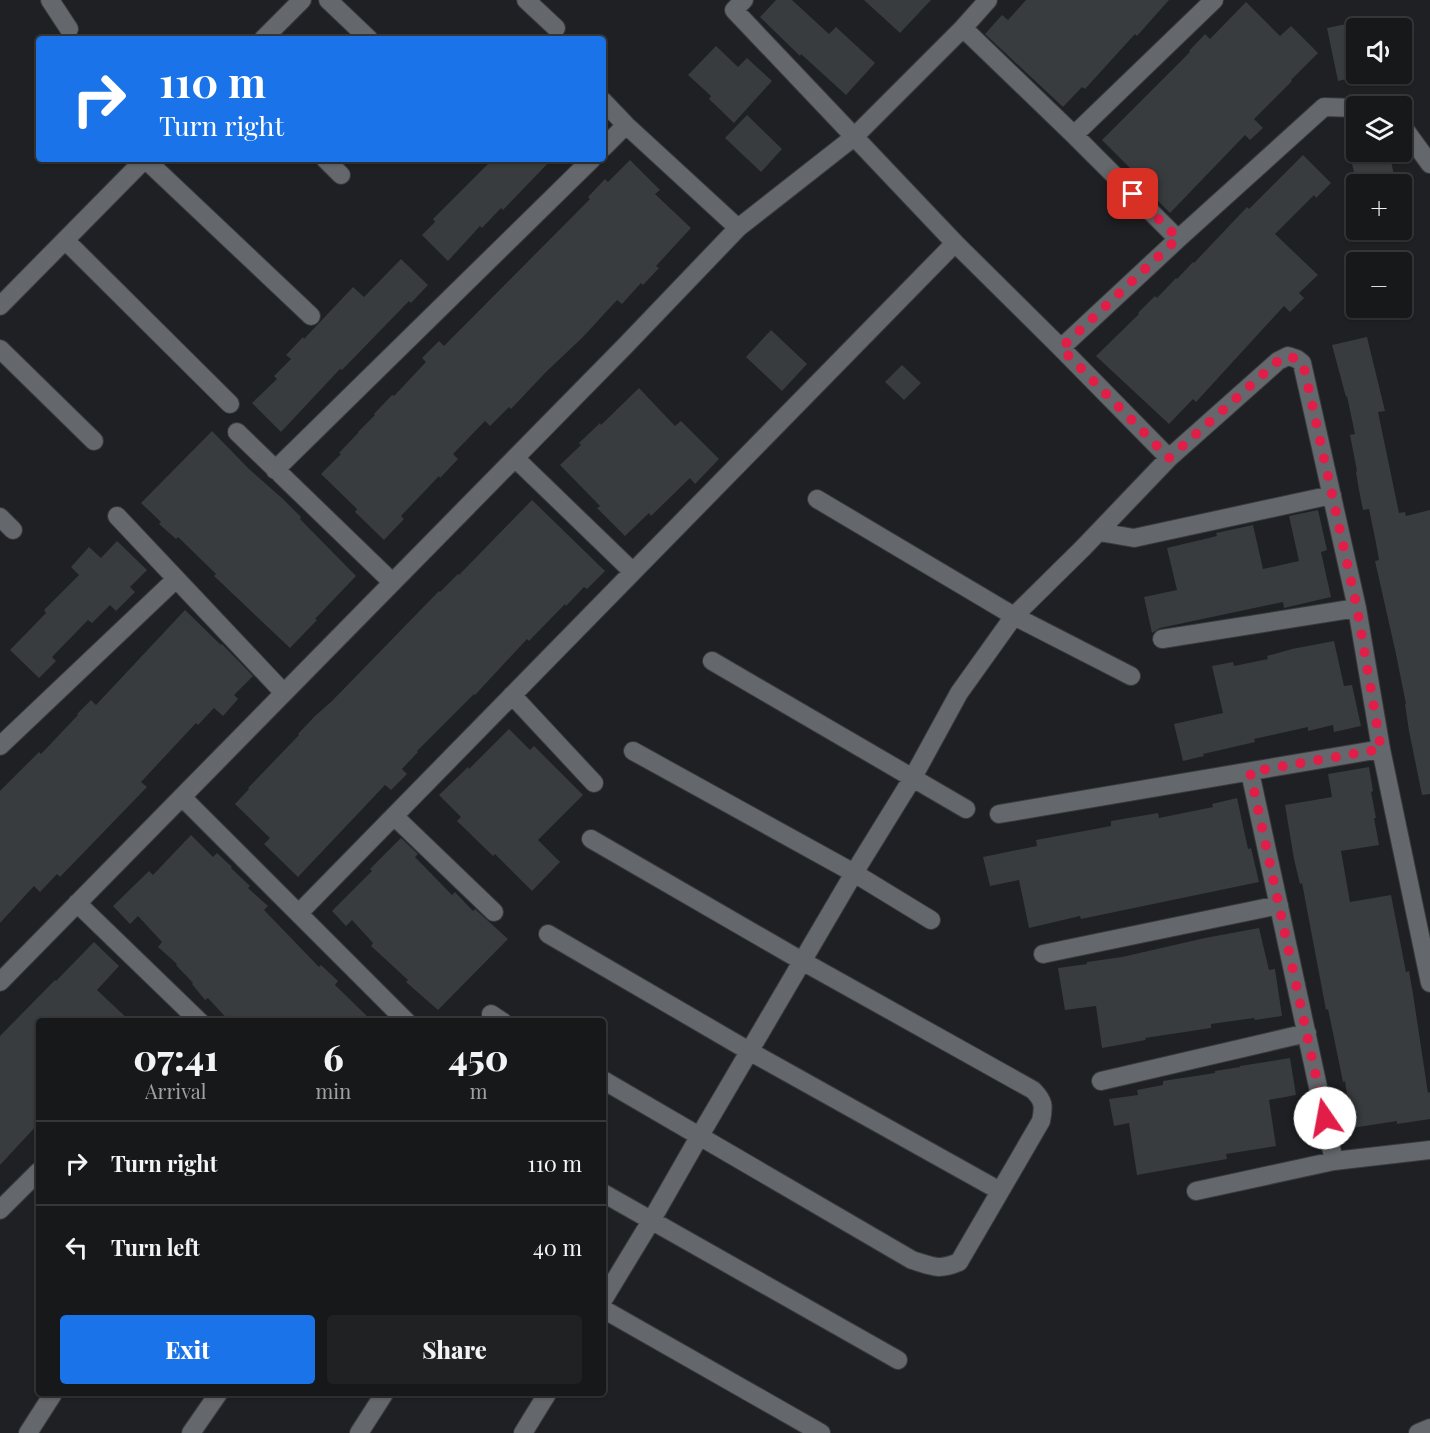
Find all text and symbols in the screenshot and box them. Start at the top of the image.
map controls [1346,18,1412,318]
button: sound [1346,18,1412,84]
text: 110 m [159,53,266,109]
icon: right [60,60,138,138]
button: layers [1346,96,1412,162]
text: Turn right [159,107,284,143]
pin [1107,168,1158,219]
button: + [1346,174,1412,240]
icon: arrive [1116,177,1149,210]
button: − [1346,252,1412,318]
text: 07:41 [133,1032,218,1080]
text: 6 [323,1032,344,1080]
text: 450 [448,1032,509,1080]
text: Arrival [145,1077,207,1104]
text: min [316,1077,351,1104]
text: m [470,1077,487,1104]
position arrow [1293,1086,1357,1150]
icon: right [60,1147,93,1180]
text: Turn right [111,1148,217,1178]
text: 110 m [528,1148,582,1178]
icon: left [60,1231,93,1264]
text: Turn left [111,1232,200,1262]
text: 40 m [533,1232,582,1262]
button: Exit [60,1315,315,1384]
button: Share [327,1315,582,1384]

